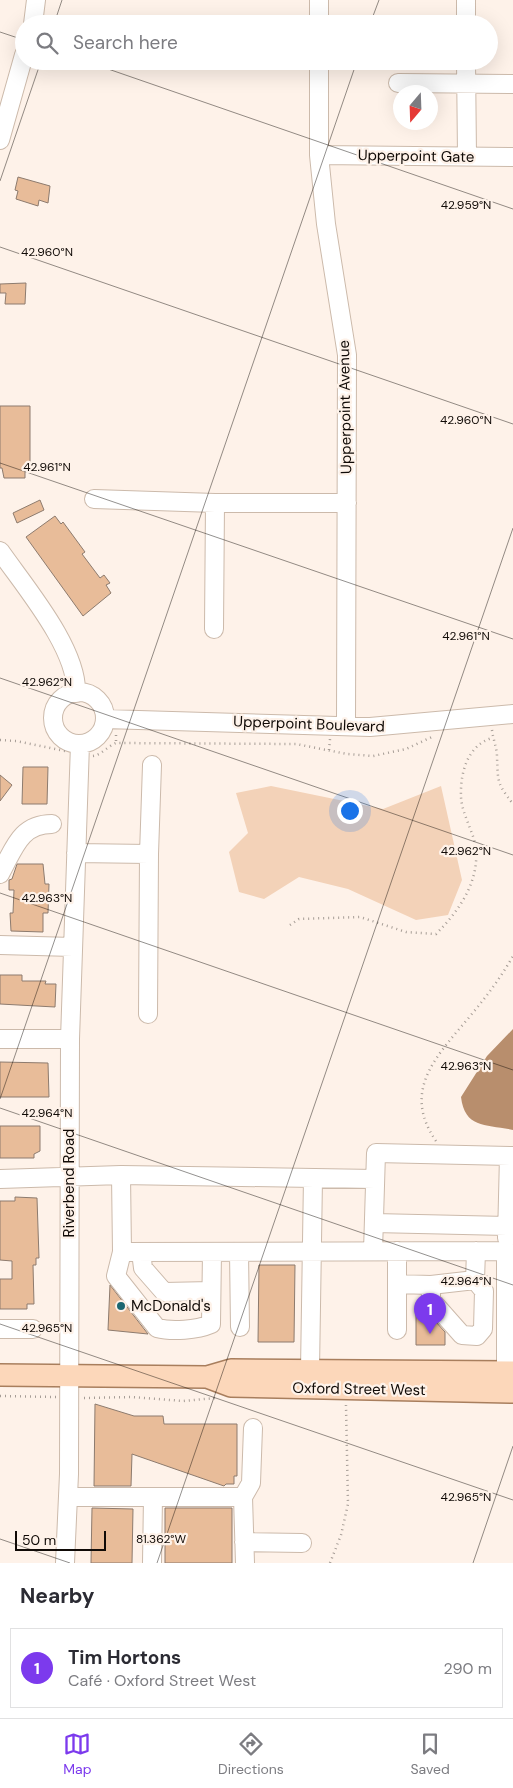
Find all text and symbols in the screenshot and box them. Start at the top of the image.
search box [15,15,498,70]
icon: search [33,29,61,57]
text: Search here [73,30,178,55]
north arrow [393,85,438,130]
street label: Upperpoint Gate [358,145,474,167]
text: 42.959°N [441,197,491,213]
text: 42.960°N [21,244,73,260]
street label: Upperpoint Avenue [334,340,356,474]
text: 42.960°N [440,412,492,428]
text: 42.961°N [23,459,71,475]
text: 42.961°N [442,628,490,644]
text: 42.962°N [22,674,72,690]
street label: Upperpoint Boulevard [233,711,385,737]
your location [337,798,363,824]
text: 42.962°N [441,843,491,859]
text: 42.963°N [22,890,72,906]
text: 42.963°N [441,1058,491,1074]
text: 42.964°N [22,1105,72,1121]
street label: Riverbend Road [59,1129,79,1237]
text: 42.964°N [441,1273,491,1289]
pin: 1 [414,1293,446,1334]
place label: McDonald's [131,1296,211,1316]
marker: McDonald's [115,1300,127,1312]
text: 42.965°N [22,1320,72,1336]
street label: Oxford Street West [292,1378,426,1400]
text: 42.965°N [441,1489,491,1505]
scale bar [15,1528,106,1551]
text: 50 m [22,1531,56,1549]
text: 81.362°W [136,1531,186,1547]
text: Nearby [20,1582,94,1610]
text: Tim Hortons [68,1645,181,1670]
text: 1 [34,1658,40,1679]
text: 290 m [443,1658,492,1679]
text: Café · Oxford Street West [68,1670,256,1691]
tab: Map [63,1730,91,1778]
tab: Directions [218,1730,284,1778]
tab: Saved [410,1730,450,1778]

